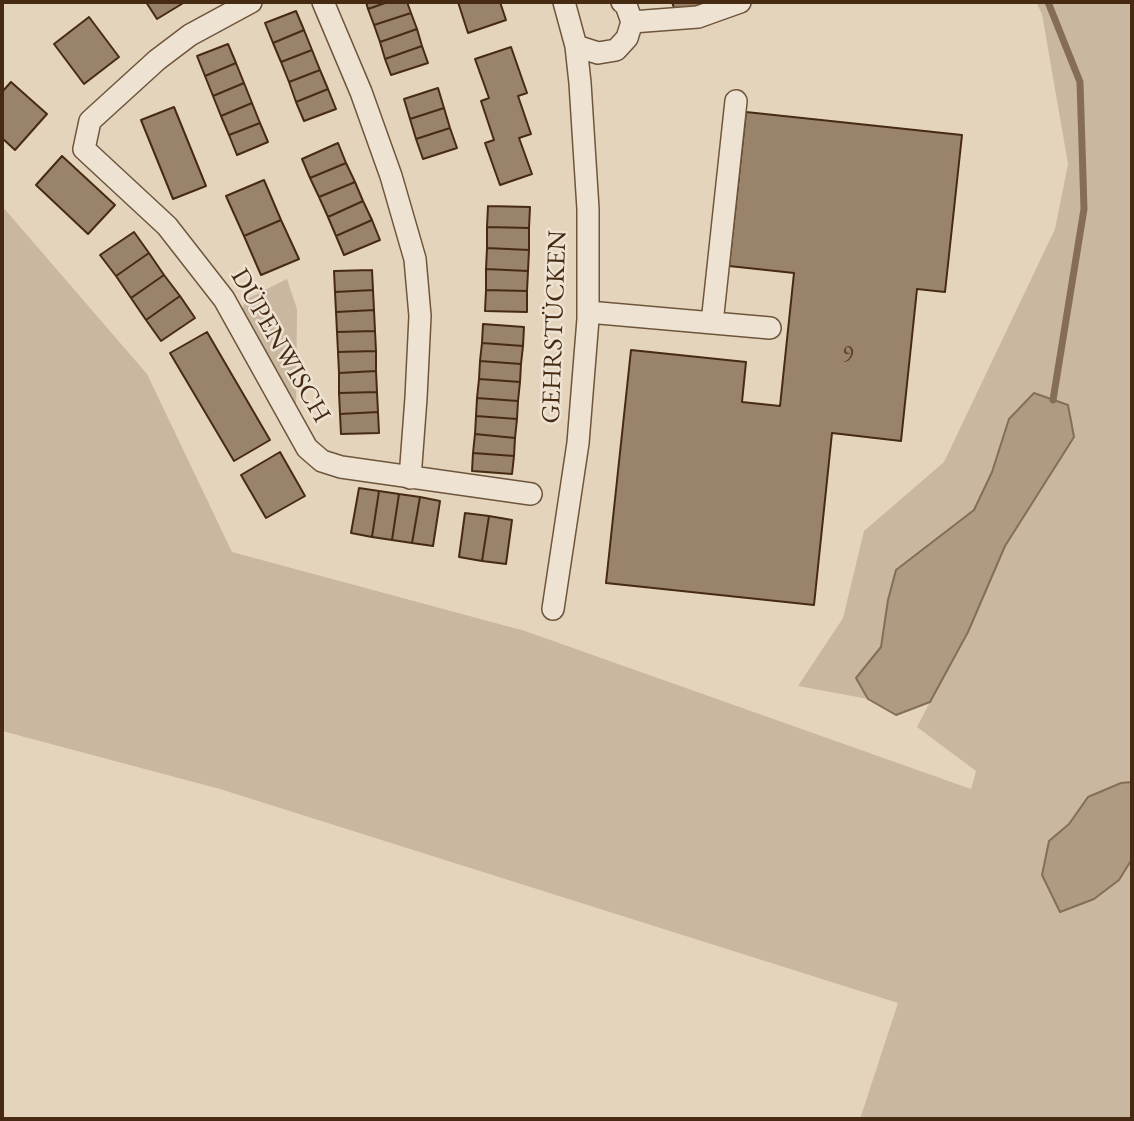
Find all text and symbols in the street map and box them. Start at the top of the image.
street label: GEHRSTÜCKEN [536,230,574,424]
street label: DÜPENWISCH [223,263,337,429]
house number: 9 [842,342,854,370]

